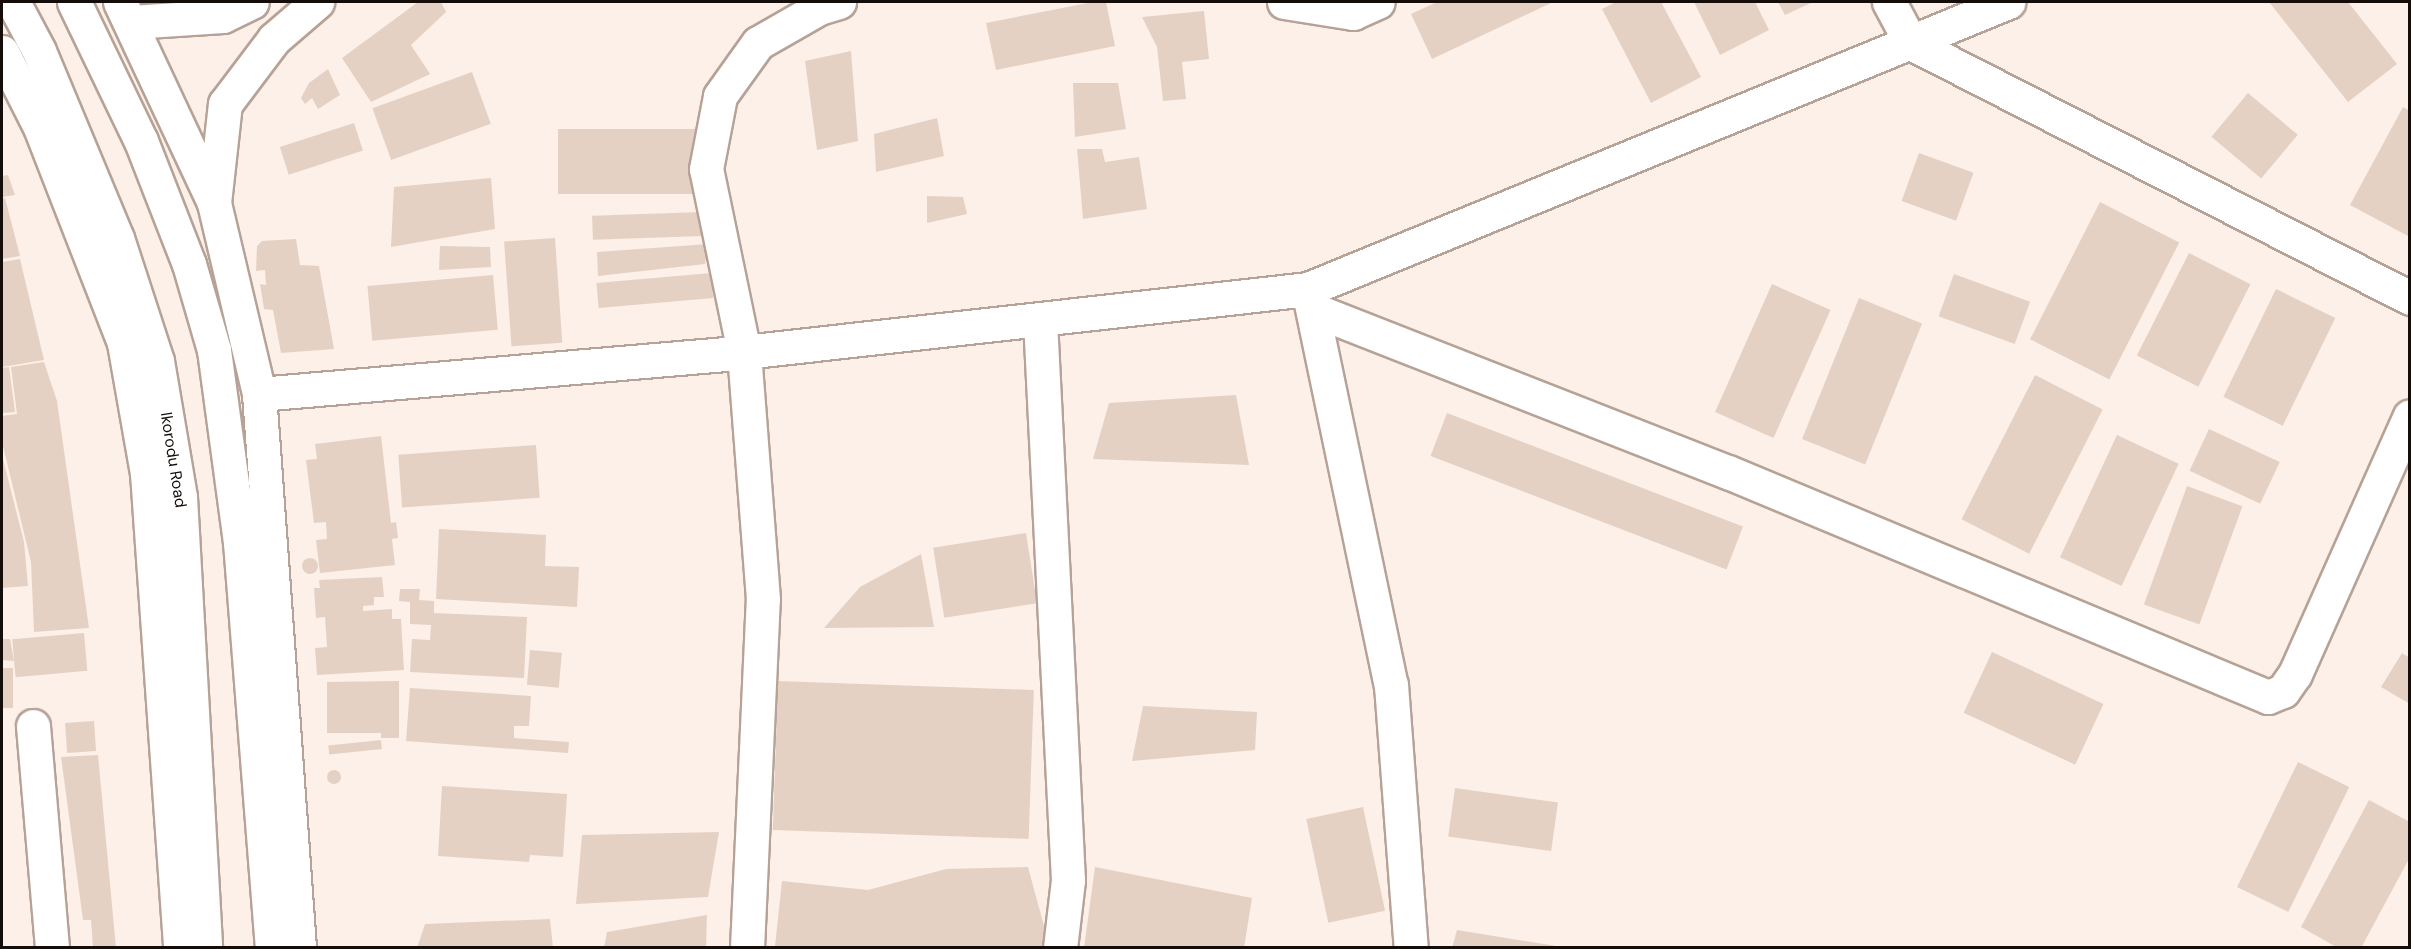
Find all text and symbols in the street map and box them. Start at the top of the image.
street label: Ikorodu Road [156,411,190,509]

